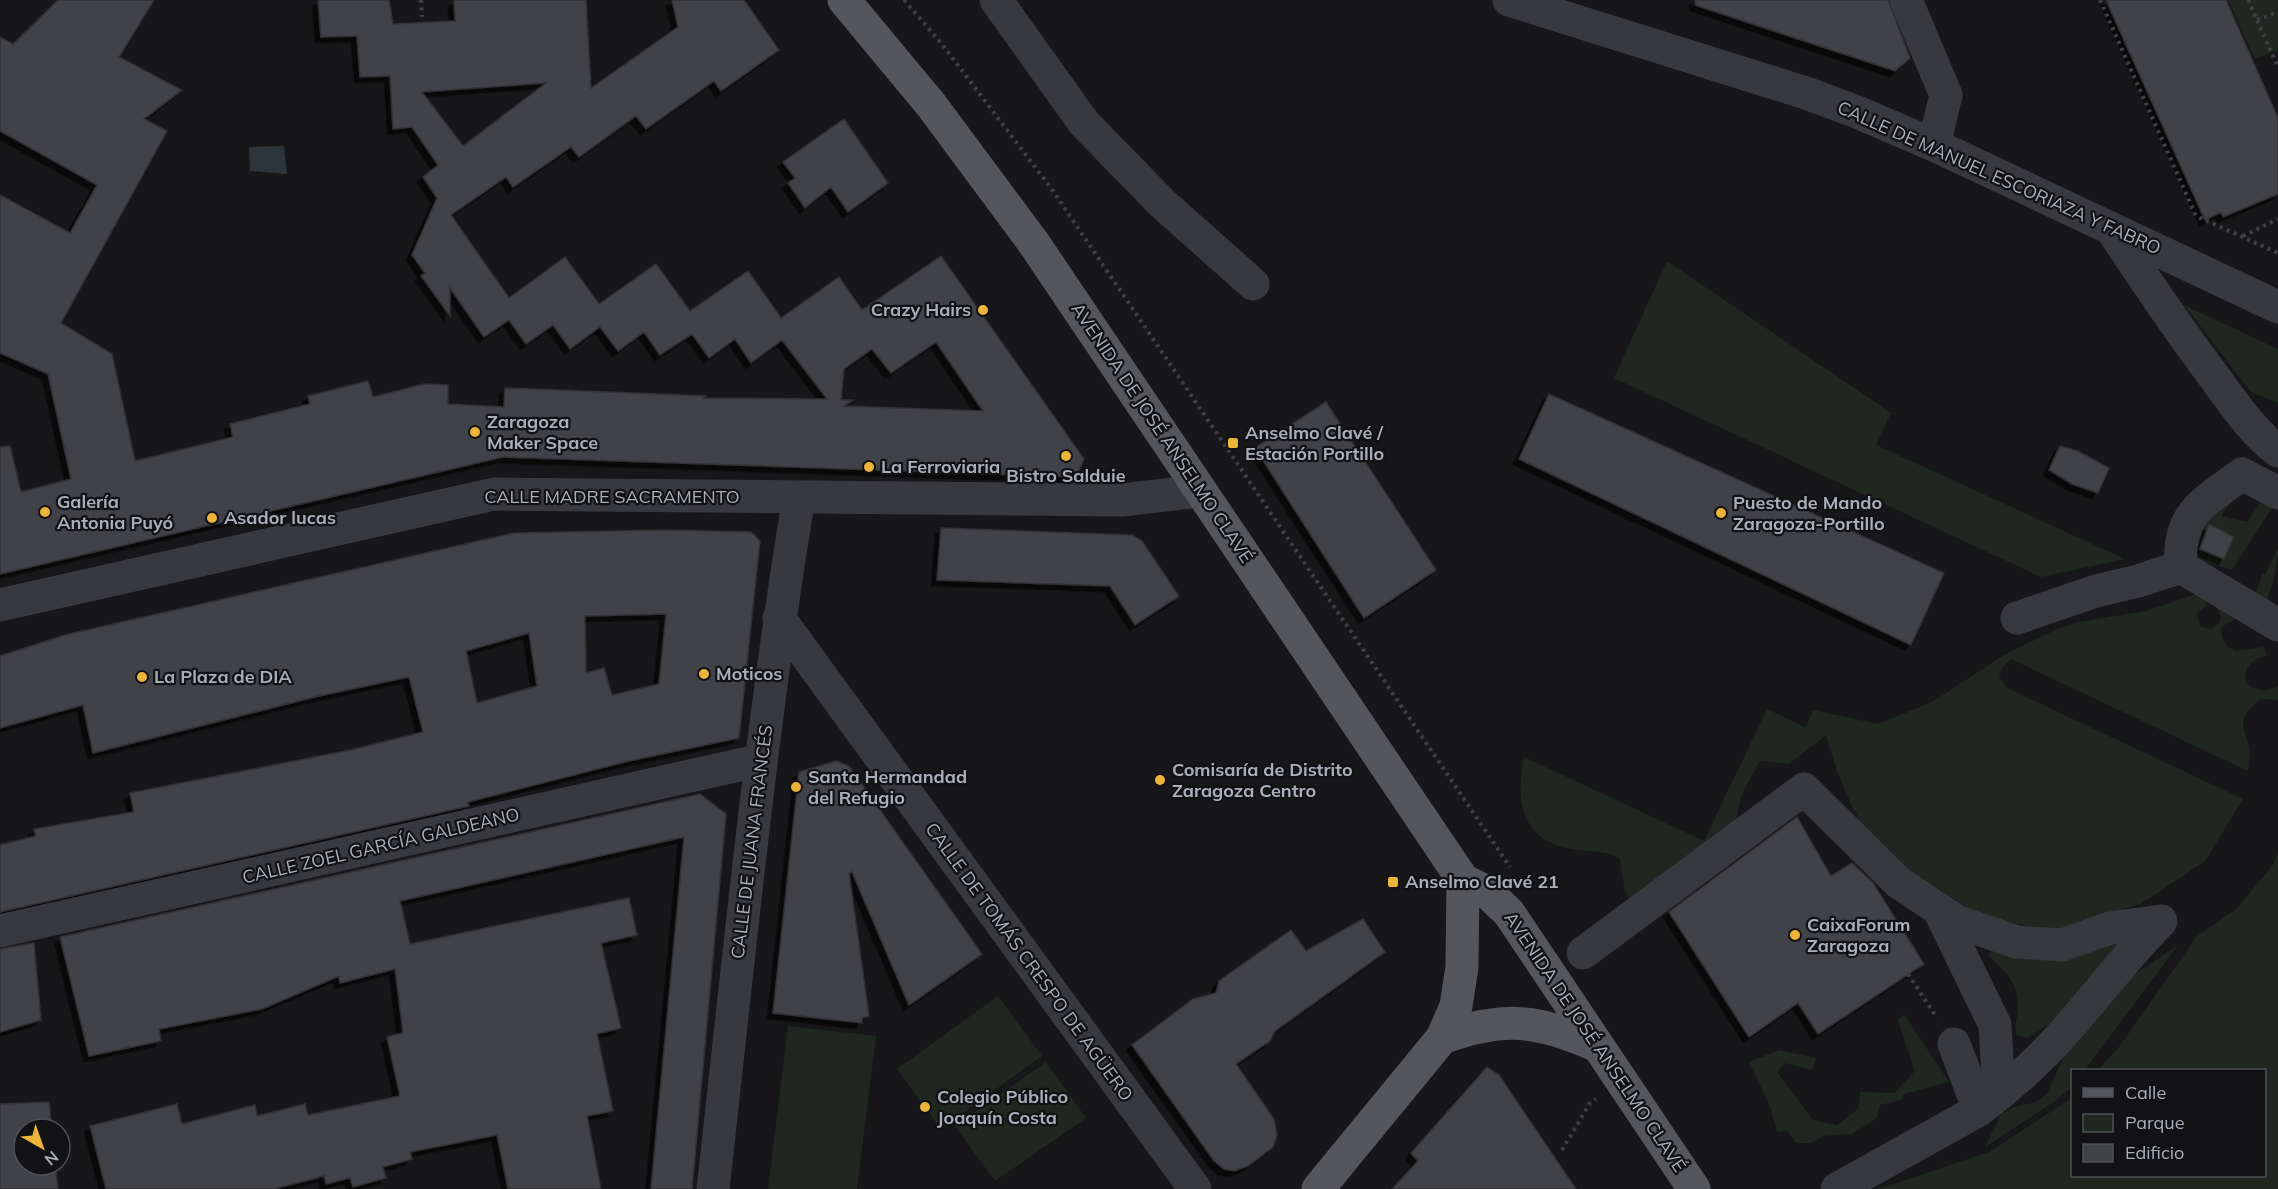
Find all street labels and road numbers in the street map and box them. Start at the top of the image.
street label: CALLE DE MANUEL ESCORIAZA Y FABRO [1834,96,2165,260]
street label: AVENIDA DE JOSÉ ANSELMO CLAVÉ [1066,298,1258,567]
street label: CALLE MADRE SACRAMENTO [484,485,740,508]
street label: CALLE DE JUANA FRANCÉS [726,724,777,960]
street label: CALLE ZOEL GARCÍA GALDEANO [240,802,522,889]
street label: CALLE DE TOMÁS CRESPO DE AGÜERO [921,818,1138,1105]
street label: AVENIDA DE JOSÉ ANSELMO CLAVÉ [1499,907,1691,1176]

